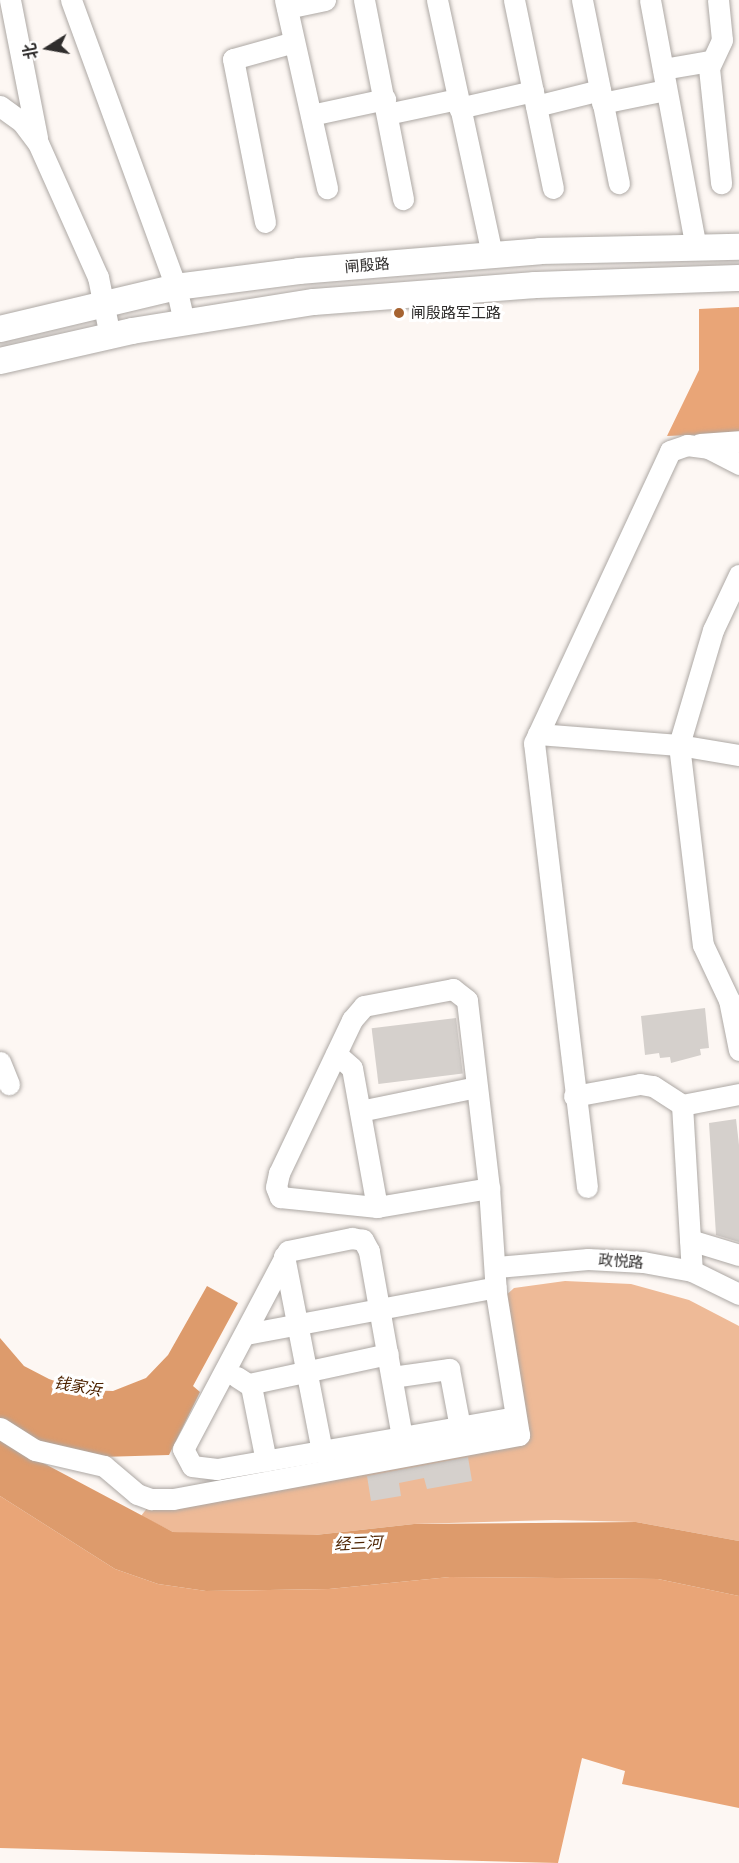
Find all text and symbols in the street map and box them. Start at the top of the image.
north arrow [18,18,78,78]
text: 北 [20,42,41,61]
street label: 闸殷路 [344,254,390,276]
place label: 闸殷路军工路 [411,304,501,322]
marker: 闸殷路军工路 [392,306,406,320]
street label: 政悦路 [598,1250,644,1272]
water label: 钱家浜 [53,1372,103,1400]
water label: 经三河 [334,1533,382,1553]

